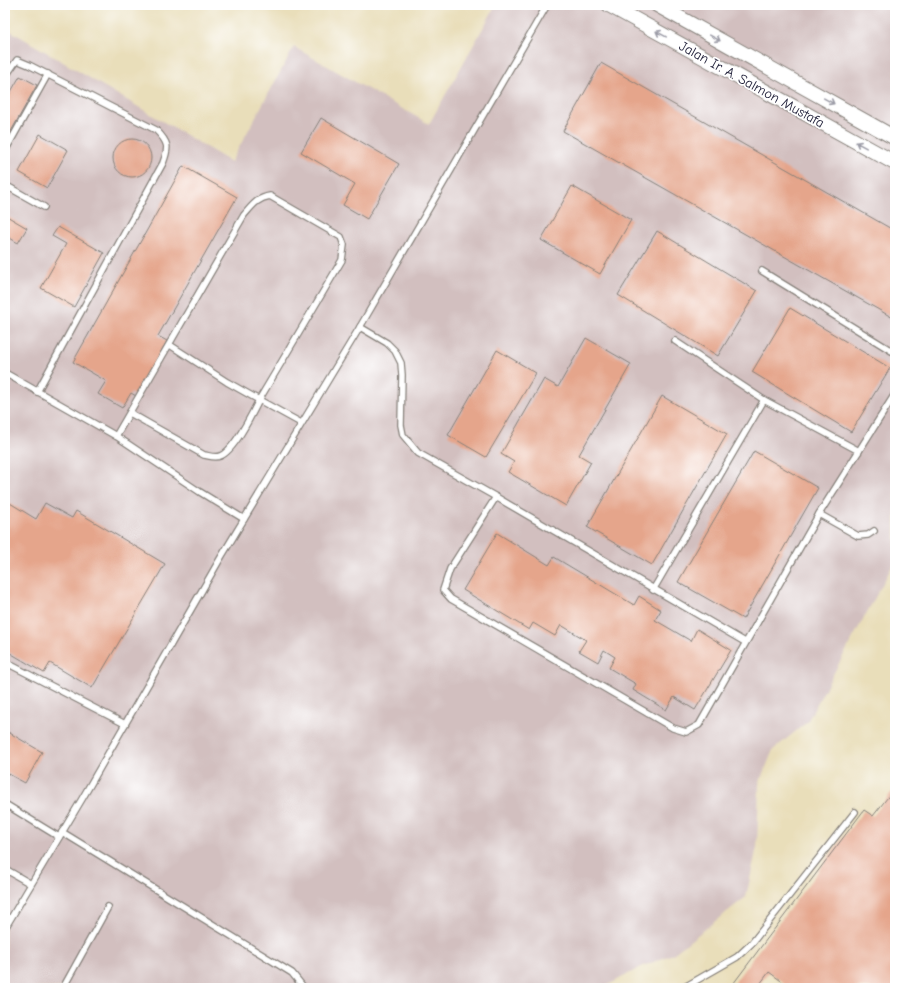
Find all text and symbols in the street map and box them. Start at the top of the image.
one-way arrow [656,30,668,37]
one-way arrow [709,34,721,42]
street label: Jalan Ir. A. Salmon Mustafa [676,37,827,132]
one-way arrow [823,97,835,105]
one-way arrow [855,140,867,148]

